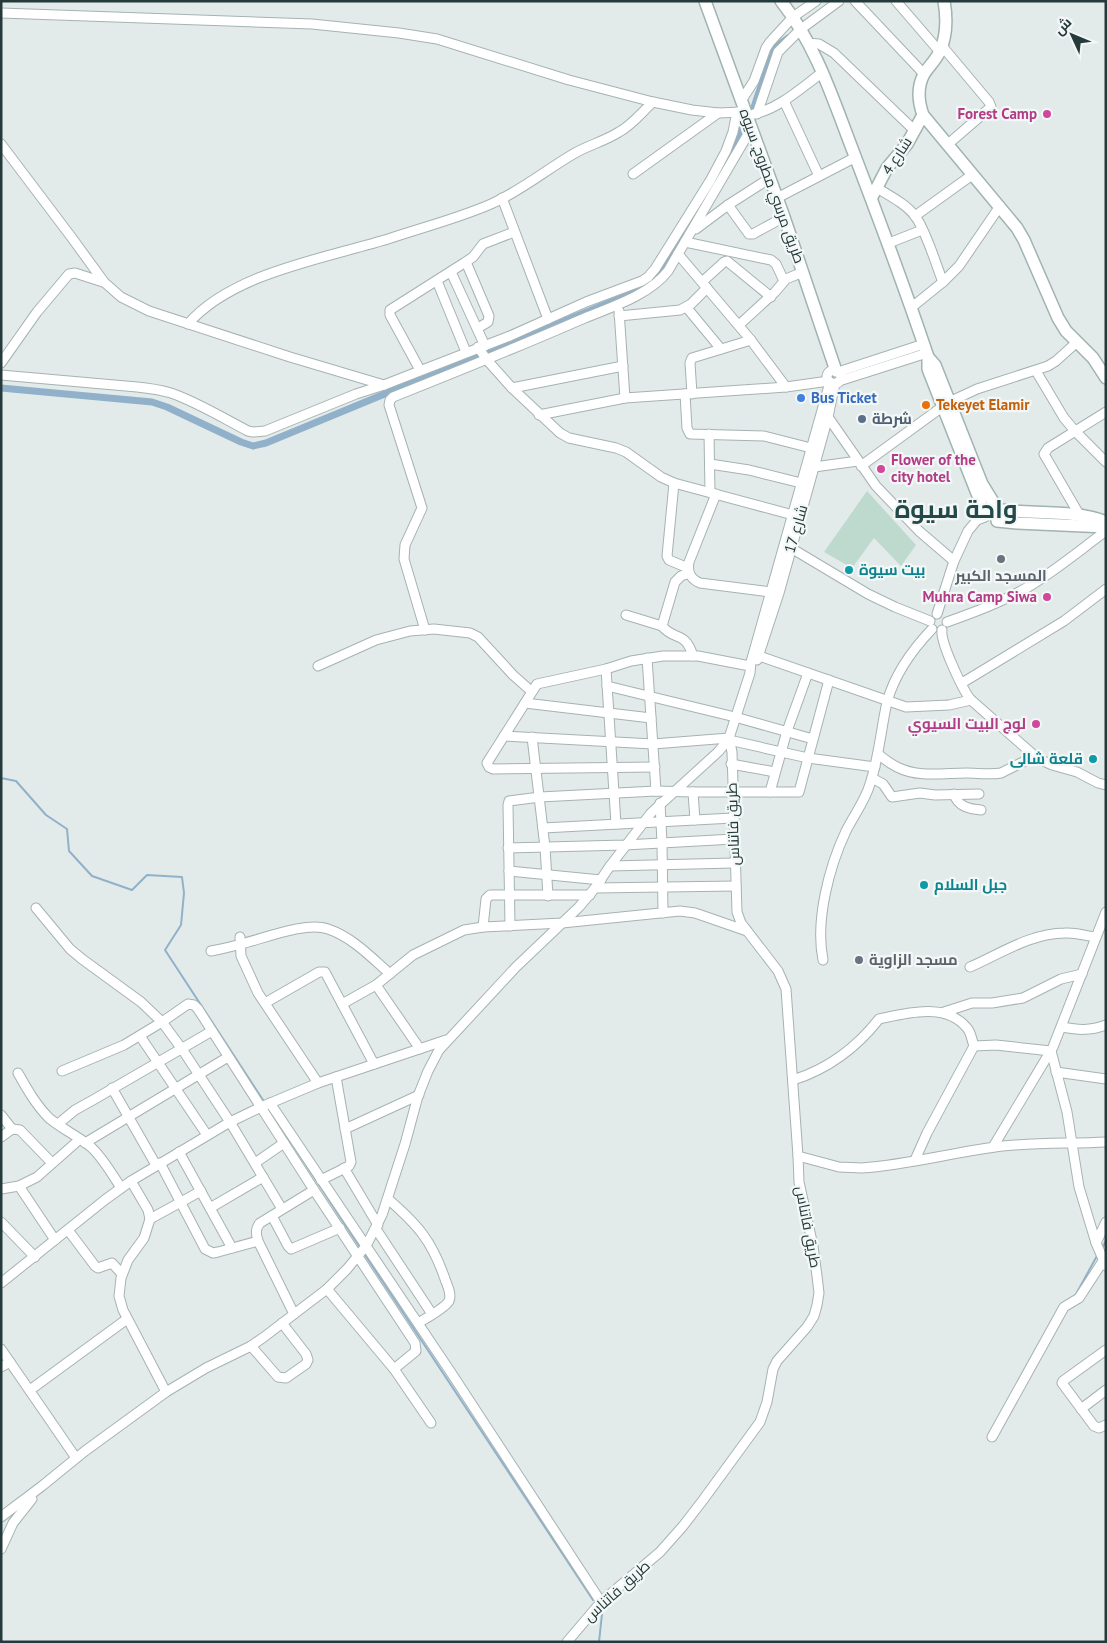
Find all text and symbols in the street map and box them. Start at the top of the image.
north arrow [1047,10,1097,60]
text: ش [1050,13,1075,39]
place label: Forest Camp [957,104,1037,123]
street label: طريق مرسي مطروح, سيوه [733,106,809,267]
marker: Forest Camp [1041,108,1053,120]
street label: شارع 4 [877,133,917,179]
place label: Bus Ticket [811,388,877,407]
marker: Bus Ticket [795,392,807,404]
place label: Tekeyet Elamir [936,395,1030,414]
marker: Tekeyet Elamir [920,399,932,411]
place label: شرطة [872,409,912,428]
marker: شرطة [856,413,868,425]
place label: Flower of the city hotel [891,450,976,486]
marker: Flower of the city hotel [875,463,887,475]
district label: واحة سيوة [895,493,1017,525]
street label: شارع 17 [780,502,813,556]
marker: المسجد الكبير [995,553,1007,565]
place label: بيت سيوة [859,560,926,579]
marker: بيت سيوة [843,564,855,576]
place label: المسجد الكبير [954,566,1047,585]
place label: Muhra Camp Siwa [923,587,1037,606]
marker: Muhra Camp Siwa [1041,591,1053,603]
place label: لوج البيت السيوي [908,714,1026,736]
marker: لوج البيت السيوي [1030,718,1042,730]
place label: قلعة شالى [1010,749,1083,768]
marker: قلعة شالى [1087,753,1099,765]
street label: طريق فاتناس [722,782,744,866]
place label: جبل السلام [934,875,1007,895]
marker: جبل السلام [918,879,930,891]
place label: مسجد الزاوية [869,950,958,969]
marker: مسجد الزاوية [853,954,865,966]
street label: طريق فاتناس [790,1184,826,1270]
street label: طريق فاتناس [580,1556,654,1626]

